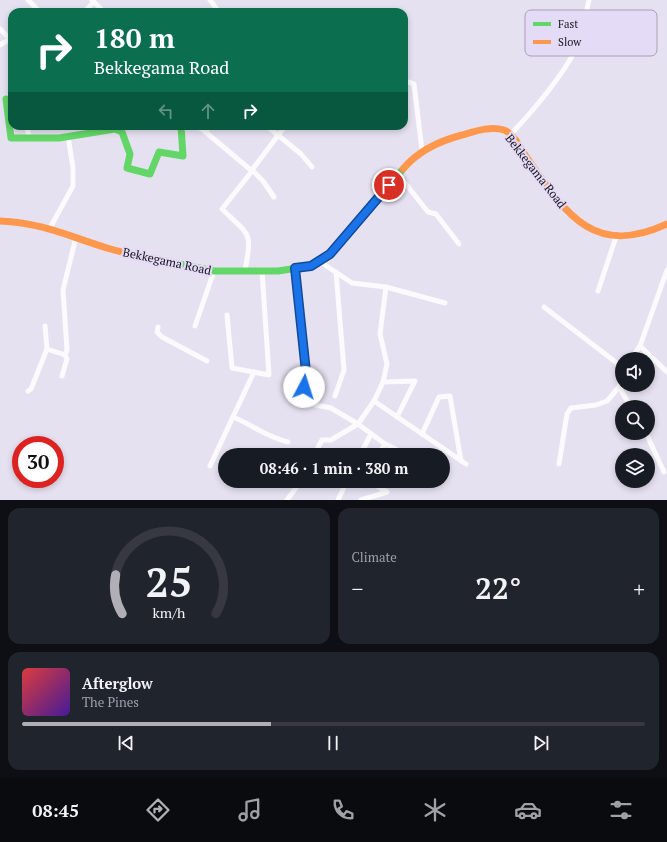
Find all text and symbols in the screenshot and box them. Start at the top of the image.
legend [525,10,657,56]
text: Fast [558,17,578,31]
text: 180 m [94,19,175,56]
icon: right [28,24,80,76]
text: Slow [558,35,582,49]
text: Bekkegama Road [94,55,229,79]
icon: left [155,100,177,122]
icon: ahead [197,100,219,122]
icon: right [239,100,261,122]
street label: Bekkegama Road [502,131,570,211]
pin [372,168,406,202]
icon: arrive [378,174,400,196]
street label: Bekkegama Road [121,244,213,278]
map controls [615,352,655,488]
button: sound [615,352,655,392]
position arrow [283,366,325,408]
button: search [615,400,655,440]
speed limit sign: 30 [12,436,64,488]
button: layers [615,448,655,488]
text: 08:46 · 1 min · 380 m [260,458,408,478]
text: Climate [352,548,397,566]
text: 25 [145,554,192,609]
text: 22° [475,568,521,608]
text: − [352,574,363,603]
text: + [633,574,645,603]
text: km/h [152,603,186,622]
text: Afterglow [82,673,153,693]
text: The Pines [82,693,139,711]
icon: previous [115,732,137,754]
icon: pause [322,732,344,754]
icon: next [530,732,552,754]
icon: directions [144,796,172,824]
icon: music [236,796,264,824]
icon: phone [329,796,357,824]
icon: climate [421,796,449,824]
icon: car [514,796,542,824]
icon: filters [607,796,635,824]
text: 08:45 [32,798,79,822]

